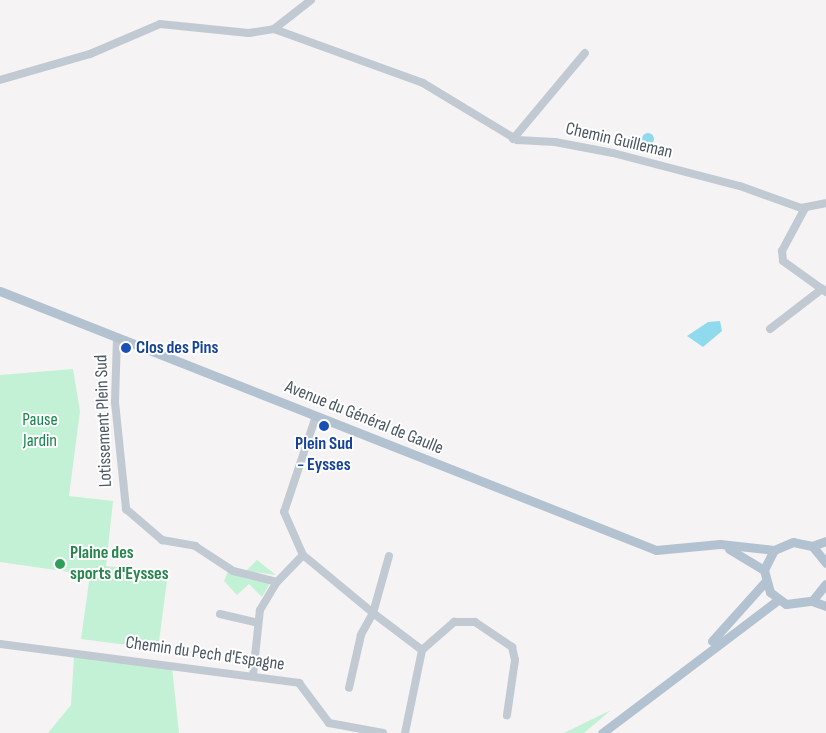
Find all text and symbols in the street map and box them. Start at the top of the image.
street label: Chemin Guilleman [563,118,675,164]
place label: Clos des Pins [136,337,218,359]
marker: Clos des Pins [120,342,132,354]
street label: Lotissement Plein Sud [91,354,117,488]
street label: Avenue du Général de Gaulle [282,376,446,460]
park label: Pause Jardin [22,410,58,452]
marker: Plein Sud - Eysses [318,420,330,432]
place label: Plein Sud - Eysses [295,434,353,476]
place label: Plaine des sports d'Eysses [70,543,169,586]
marker: Plaine des sports d'Eysses [54,558,66,570]
street label: Chemin du Pech d'Espagne [124,632,286,676]

